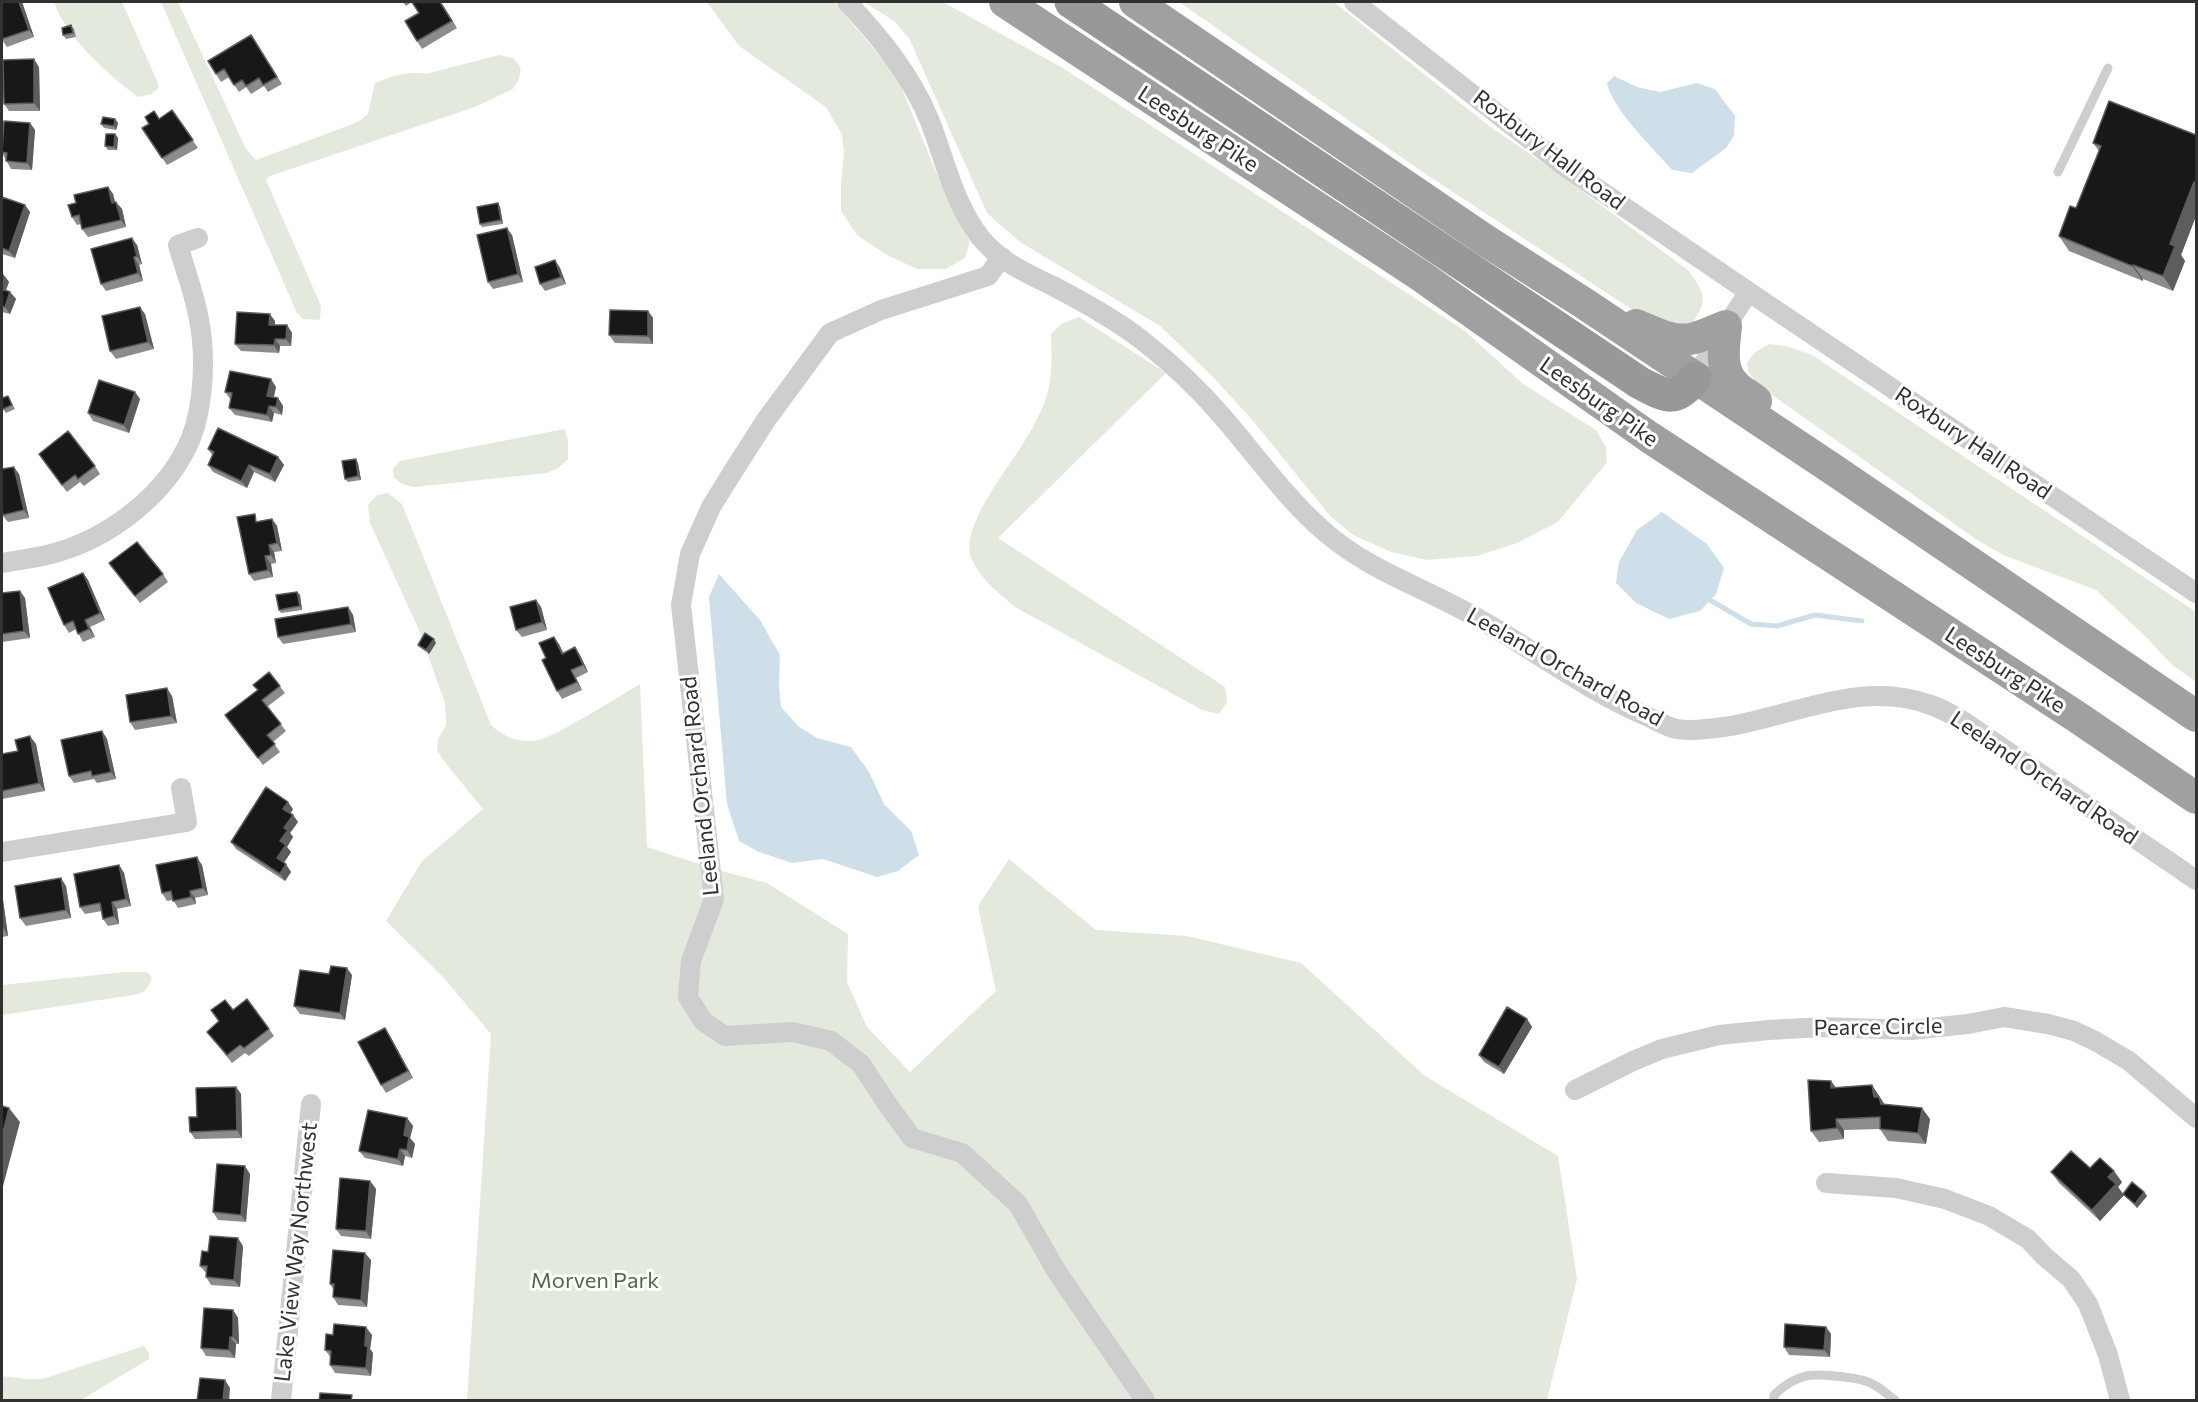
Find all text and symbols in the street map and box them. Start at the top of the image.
street label: Leesburg Pike [1133,80,1263,178]
street label: Roxbury Hall Road [1468,84,1630,216]
street label: Leesburg Pike [1535,351,1663,453]
street label: Roxbury Hall Road [1890,381,2056,505]
street label: Leeland Orchard Road [1462,602,1668,732]
street label: Leesburg Pike [1940,621,2070,719]
street label: Leeland Orchard Road [675,675,725,897]
street label: Leeland Orchard Road [1945,705,2143,851]
street label: Pearce Circle [1813,1013,1943,1041]
street label: Lake View Way Northwest [269,1121,323,1383]
park label: Morven Park [531,1268,659,1294]

